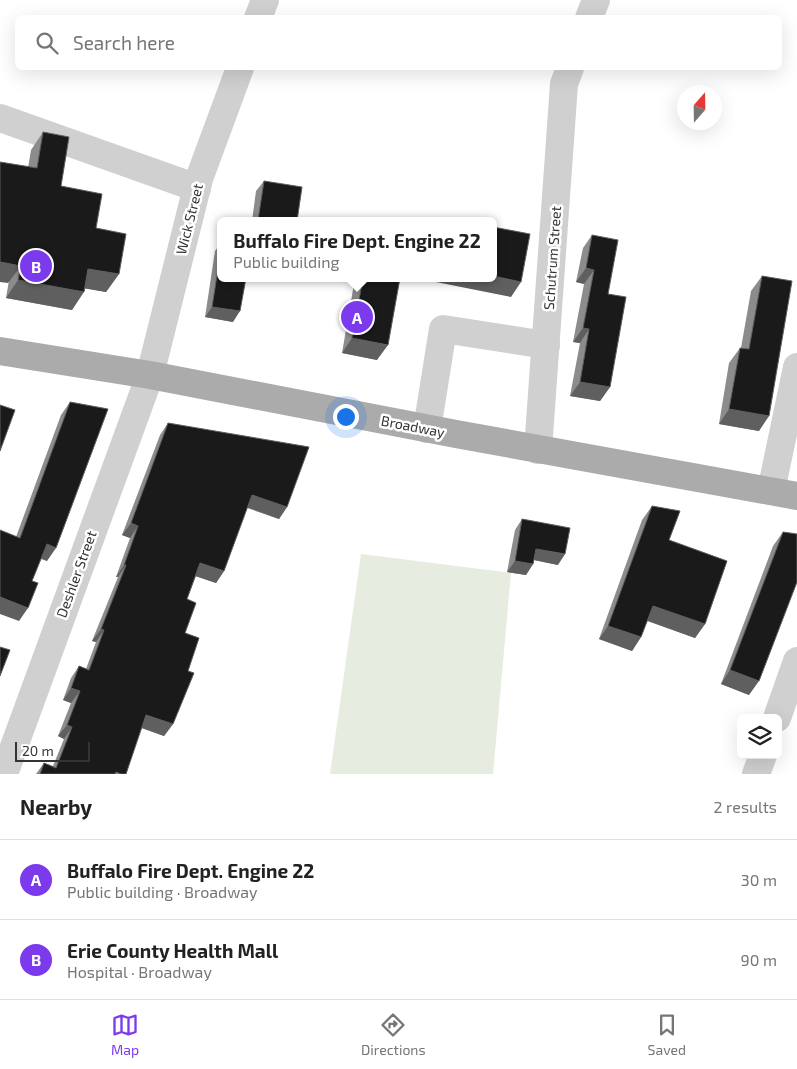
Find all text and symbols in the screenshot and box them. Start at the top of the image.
search box [15,15,782,70]
icon: search [33,29,61,57]
text: Search here [73,31,175,54]
north arrow [677,85,722,130]
street label: Wick Street [172,182,206,256]
street label: Schutrum Street [540,206,564,310]
popup [217,217,497,282]
text: Buffalo Fire Dept. Engine 22 [233,229,481,252]
pin: B [20,247,52,285]
text: Public building [233,252,339,271]
pin: A [341,298,373,336]
your location [333,404,359,430]
street label: Broadway [380,412,447,441]
street label: Deshler Street [52,528,100,620]
map controls [737,714,782,759]
button: layers [737,714,782,759]
scale bar [15,739,90,762]
text: 20 m [22,742,54,759]
text: Nearby [20,794,92,819]
text: 2 results [714,797,777,816]
text: Buffalo Fire Dept. Engine 22 [67,859,314,882]
text: A [31,870,41,889]
text: 30 m [741,870,777,889]
text: Public building · Broadway [67,882,258,901]
text: Erie County Health Mall [67,939,278,962]
text: B [31,950,41,969]
text: 90 m [741,950,777,969]
text: Hospital · Broadway [67,962,212,981]
tab: Map [111,1011,139,1058]
tab: Directions [361,1011,426,1058]
tab: Saved [648,1011,686,1058]

